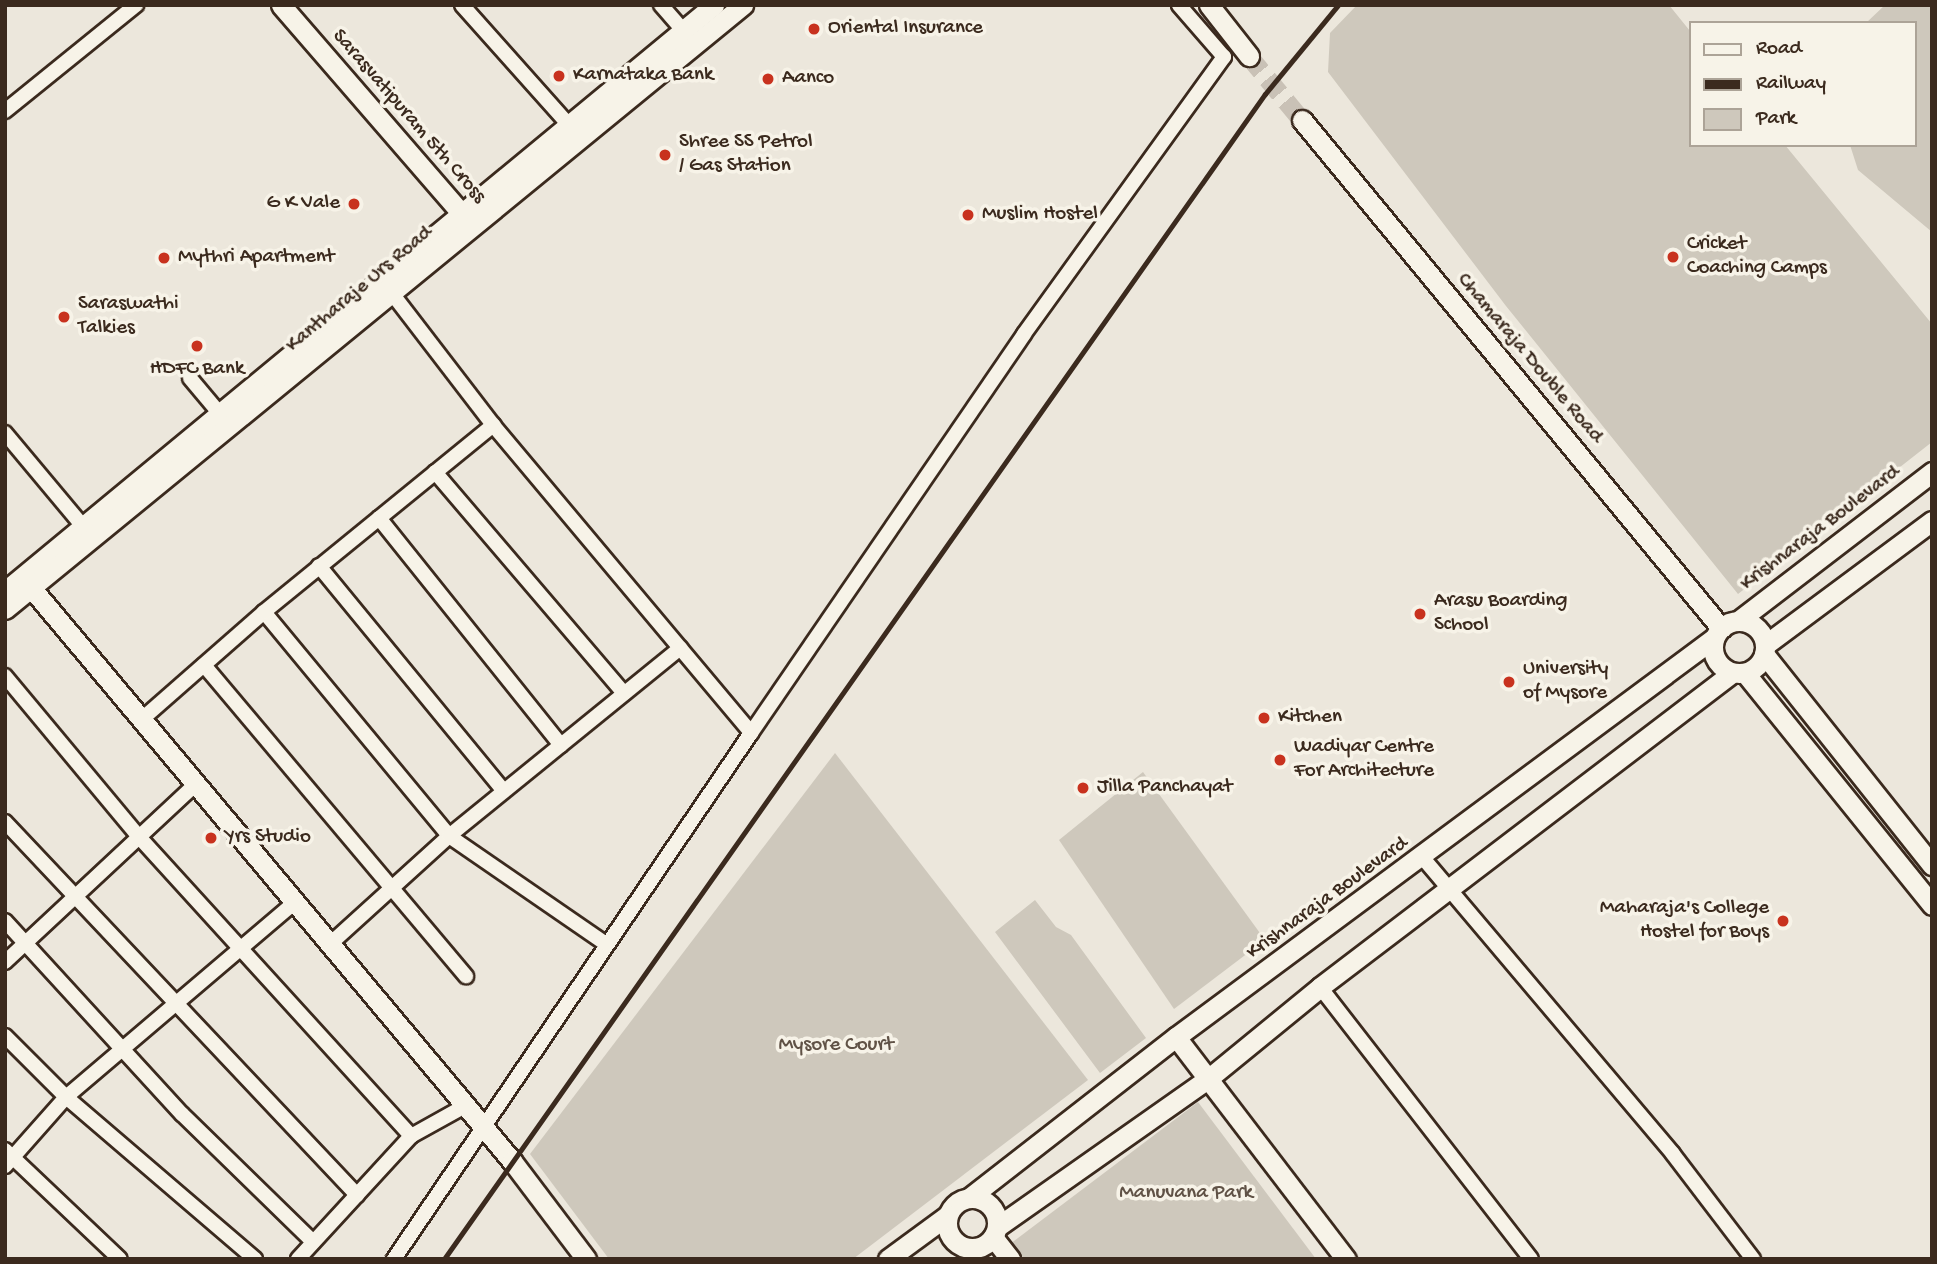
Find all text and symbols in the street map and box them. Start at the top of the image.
place label: Oriental Insurance [828,16,983,42]
marker: Oriental Insurance [806,21,822,37]
legend [1688,21,1916,147]
street label: Sarasvatipuram 5th Cross [326,25,490,209]
text: Road [1756,37,1802,62]
place label: Karnataka Bank [573,63,713,89]
place label: Aanco [782,66,834,92]
marker: Karnataka Bank [551,68,567,84]
marker: Aanco [760,71,776,87]
text: Railway [1756,72,1826,97]
text: Park [1756,107,1796,132]
place label: Shree SS Petrol / Gas Station [679,130,813,180]
marker: Shree SS Petrol / Gas Station [657,147,673,163]
place label: G K Vale [266,191,340,217]
marker: G K Vale [346,196,362,212]
place label: Muslim Hostel [982,202,1098,228]
marker: Muslim Hostel [960,207,976,223]
street label: Kantharaje Urs Road [281,221,439,359]
place label: Cricket Coaching Camps [1687,232,1827,282]
place label: Mythri Apartment [178,245,334,271]
marker: Cricket Coaching Camps [1665,249,1681,265]
marker: Mythri Apartment [156,250,172,266]
street label: Chamaraja Double Road [1450,269,1608,449]
place label: Saraswathi Talkies [78,292,179,342]
marker: Saraswathi Talkies [56,309,72,325]
marker: HDFC Bank [189,338,205,354]
place label: HDFC Bank [150,357,244,383]
street label: Krishnaraja Boulevard [1736,461,1906,597]
place label: Arasu Boarding School [1434,589,1568,639]
marker: Arasu Boarding School [1412,606,1428,622]
place label: University of Mysore [1523,657,1608,707]
marker: University of Mysore [1501,674,1517,690]
place label: Kitchen [1278,705,1342,731]
marker: Kitchen [1256,710,1272,726]
place label: Wadiyar Centre For Architecture [1294,735,1434,785]
marker: Wadiyar Centre For Architecture [1272,752,1288,768]
place label: Jilla Panchayat [1097,775,1232,801]
marker: Jilla Panchayat [1075,780,1091,796]
place label: Yrs Studio [225,825,311,851]
marker: Yrs Studio [203,830,219,846]
street label: Krishnaraja Boulevard [1242,832,1414,966]
place label: Maharaja's College Hostel for Boys [1600,896,1769,946]
marker: Maharaja's College Hostel for Boys [1775,913,1791,929]
park label: Mysore Court [779,1033,893,1059]
park label: Manuvana Park [1119,1181,1253,1207]

